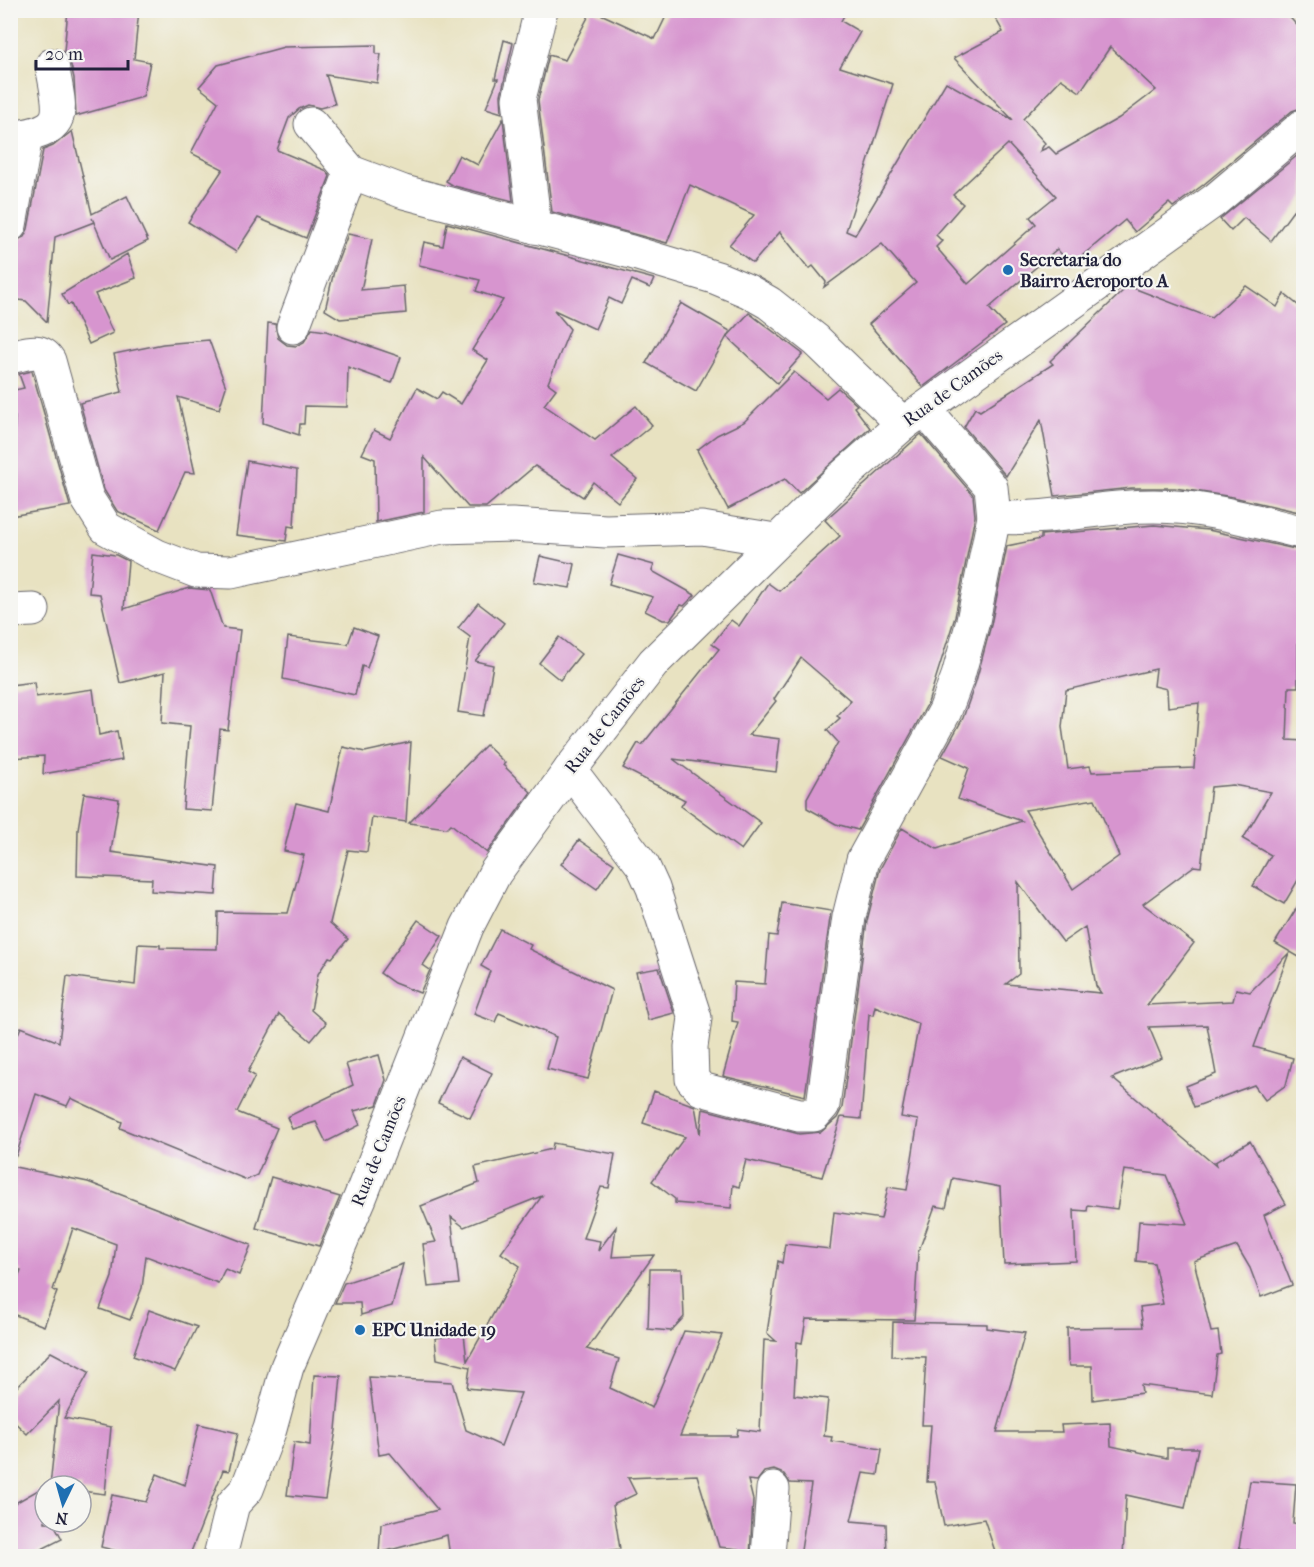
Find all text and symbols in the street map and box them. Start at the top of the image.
scale bar [36,33,128,71]
text: 20 m [45,44,83,65]
place label: Secretaria do Bairro Aeroporto A [1020,250,1170,292]
marker: Secretaria do Bairro Aeroporto A [1001,263,1015,277]
street label: Rua de Camões [899,345,1007,431]
street label: Rua de Camões [560,672,650,778]
street label: Rua de Camões [347,1092,411,1210]
place label: EPC Unidade 19 [372,1320,496,1341]
marker: EPC Unidade 19 [353,1323,367,1337]
north arrow [33,1474,93,1534]
text: N [54,1508,69,1528]

